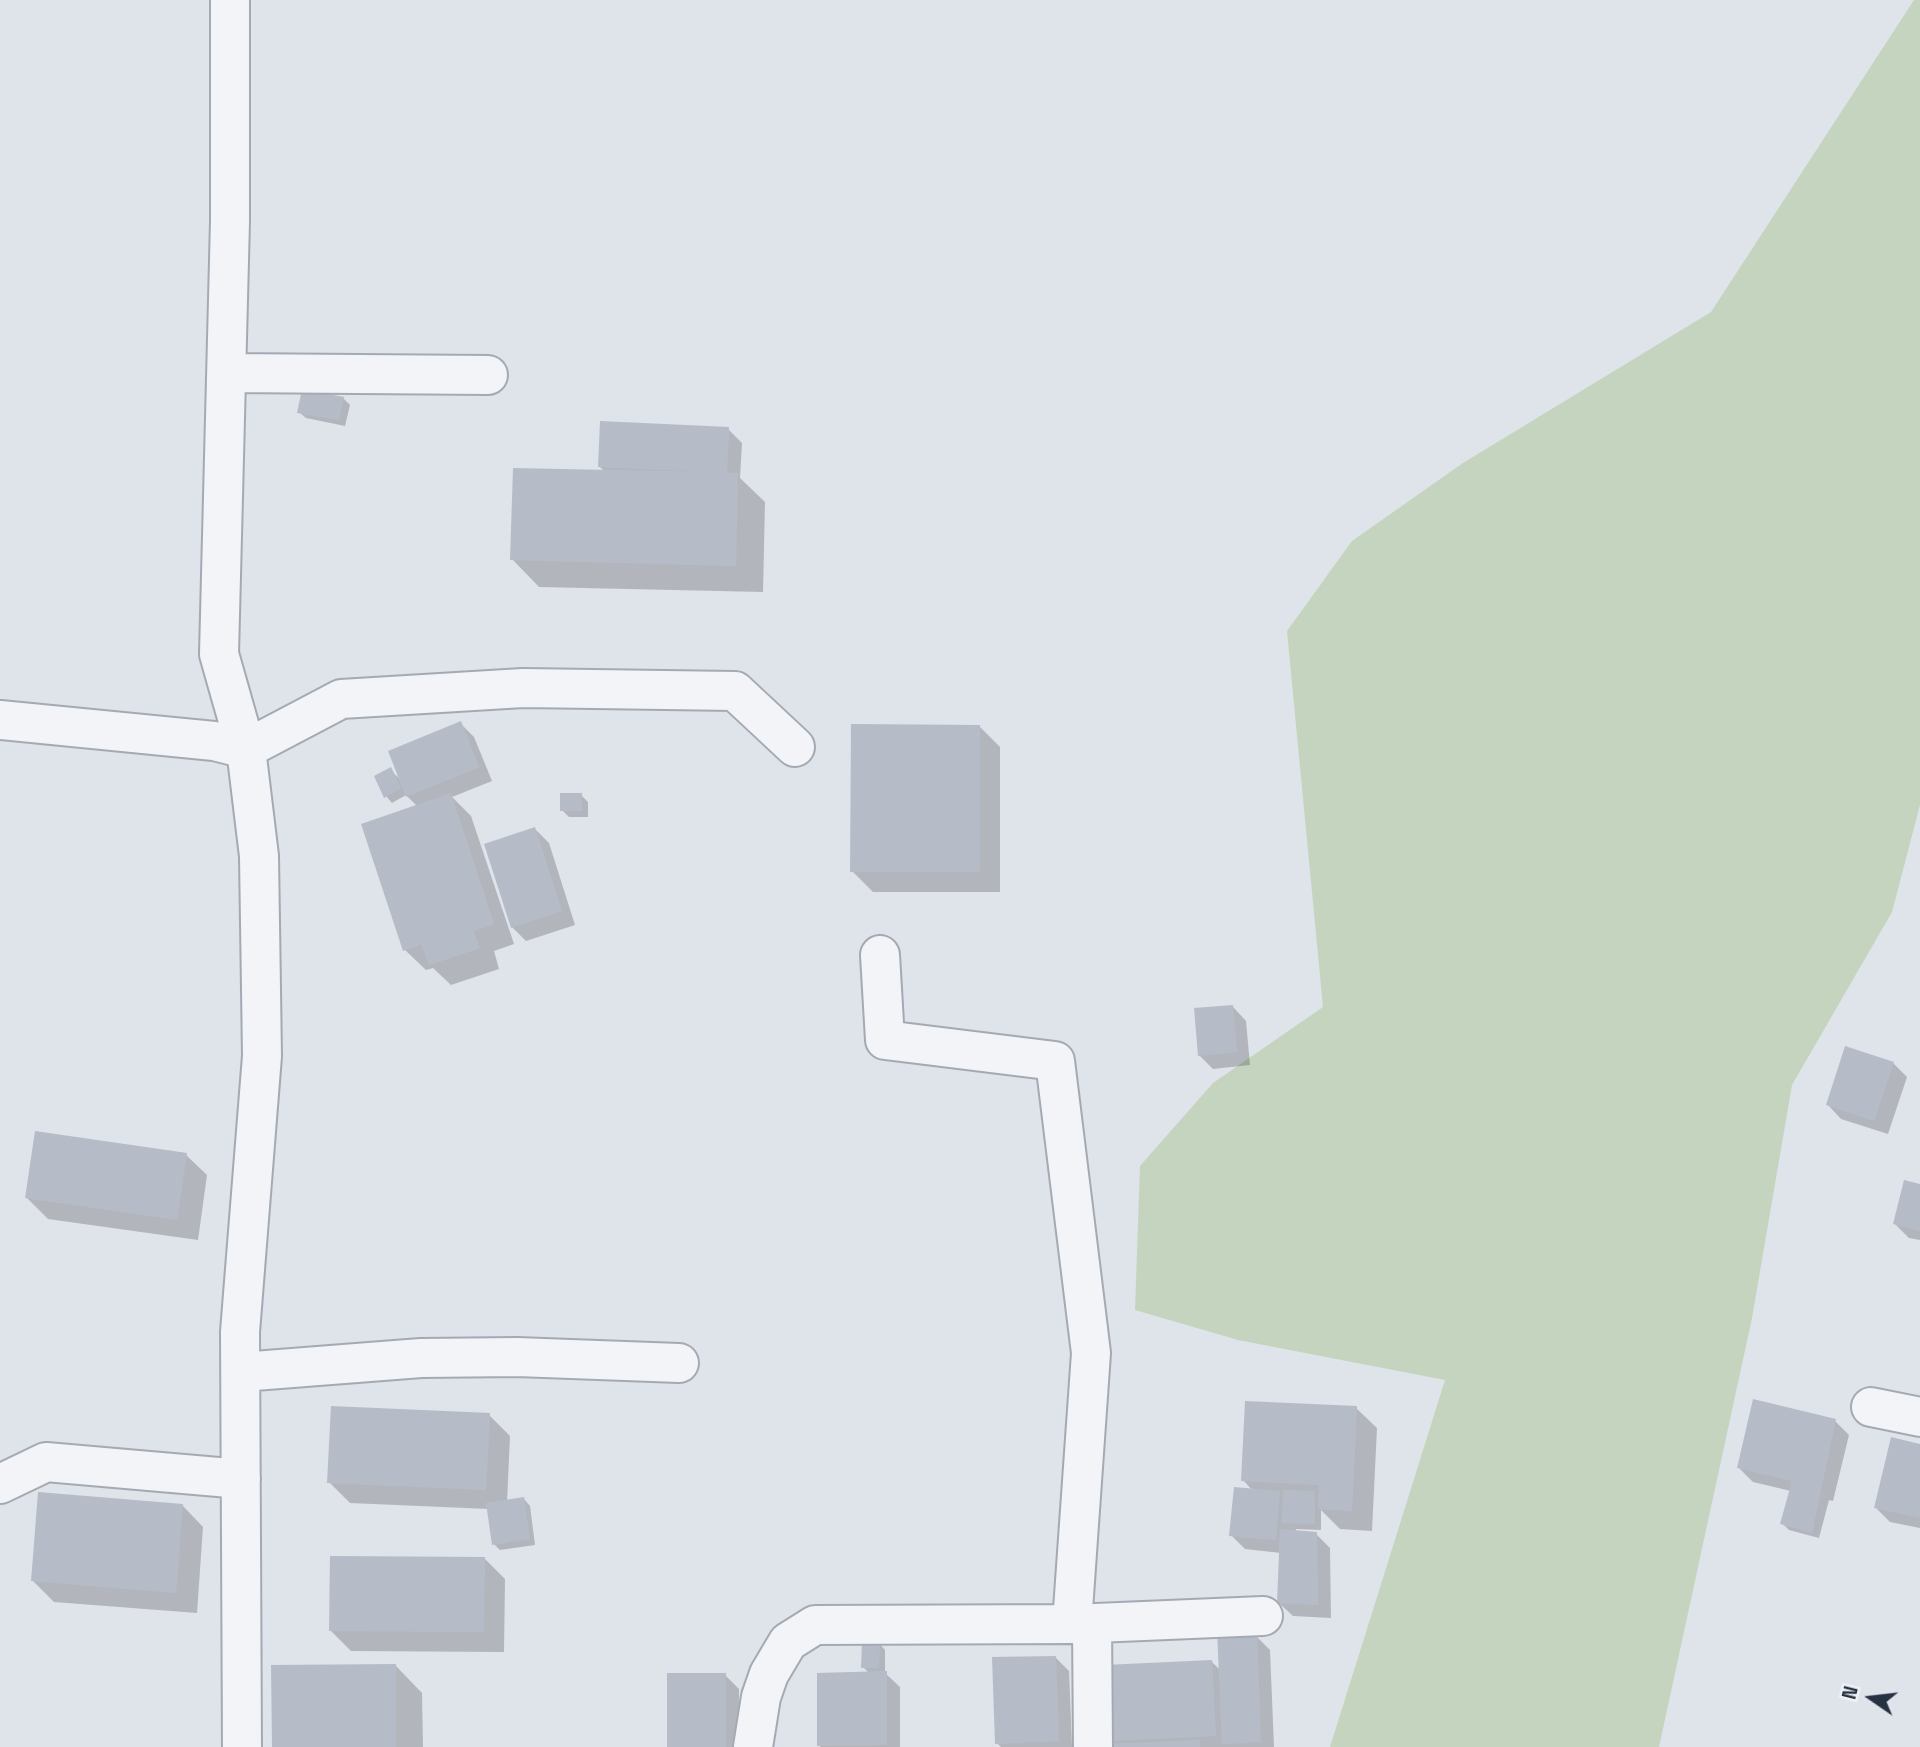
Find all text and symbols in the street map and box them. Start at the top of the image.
north arrow [1836,1663,1906,1733]
text: N [1836,1684,1864,1702]

